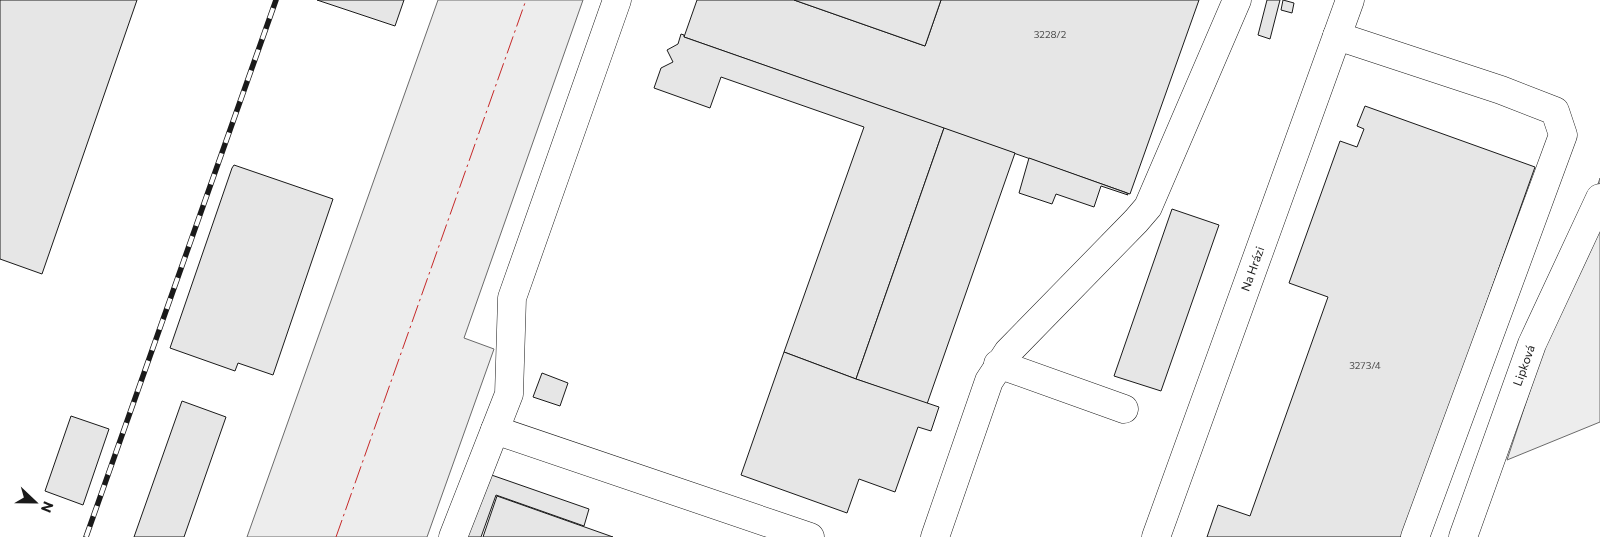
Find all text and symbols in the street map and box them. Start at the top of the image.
house number: 3228/2 [1034,28,1067,40]
street label: Na Hrázi [1237,244,1266,293]
street label: Lipková [1510,343,1537,388]
house number: 3273/4 [1349,359,1381,371]
north arrow [10,477,60,527]
text: N [38,499,57,515]

